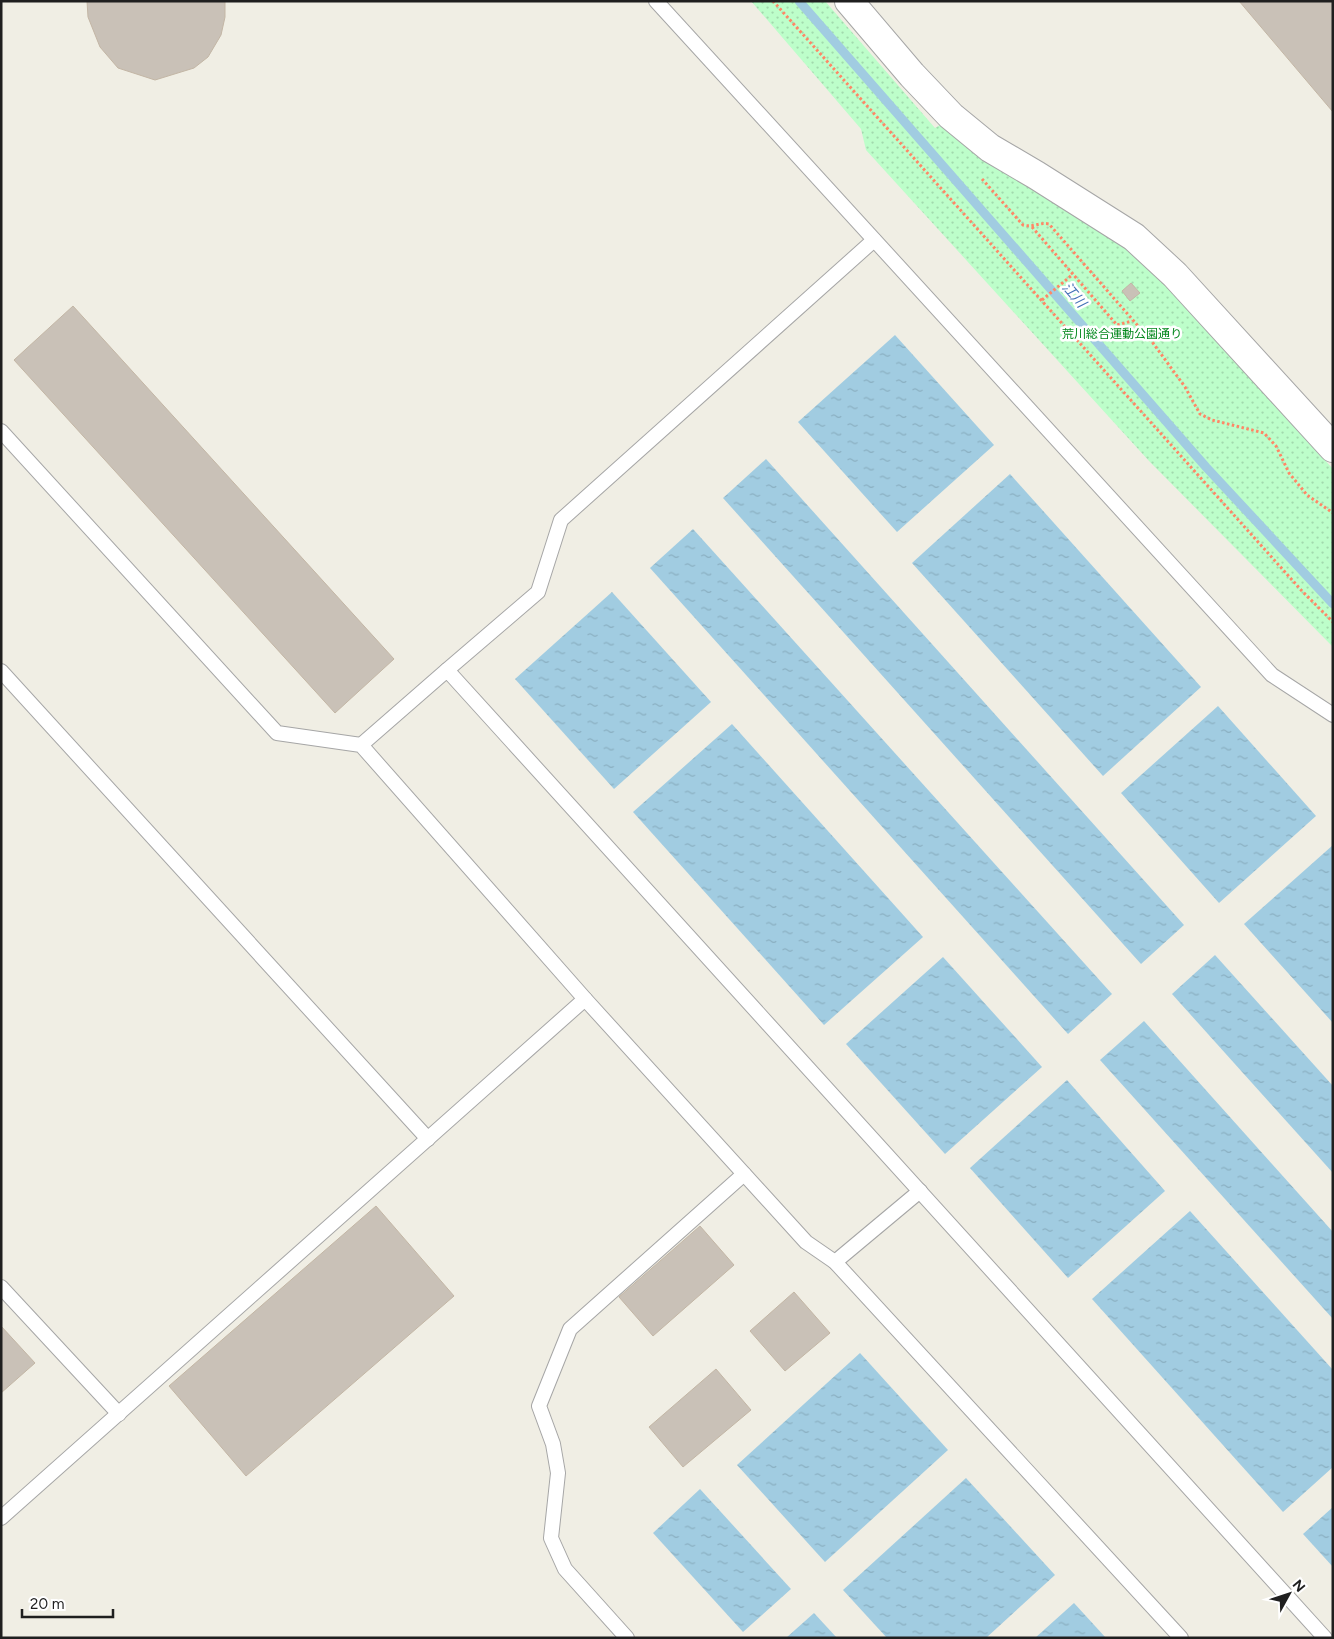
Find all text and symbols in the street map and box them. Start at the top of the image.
water label: 江川 [1058,279,1091,313]
park label: 荒川総合運動公園通り [1062,327,1182,341]
north arrow [1264,1569,1314,1619]
text: N [1289,1576,1309,1596]
scale bar [22,1586,114,1618]
text: 20 m [30,1595,64,1613]

